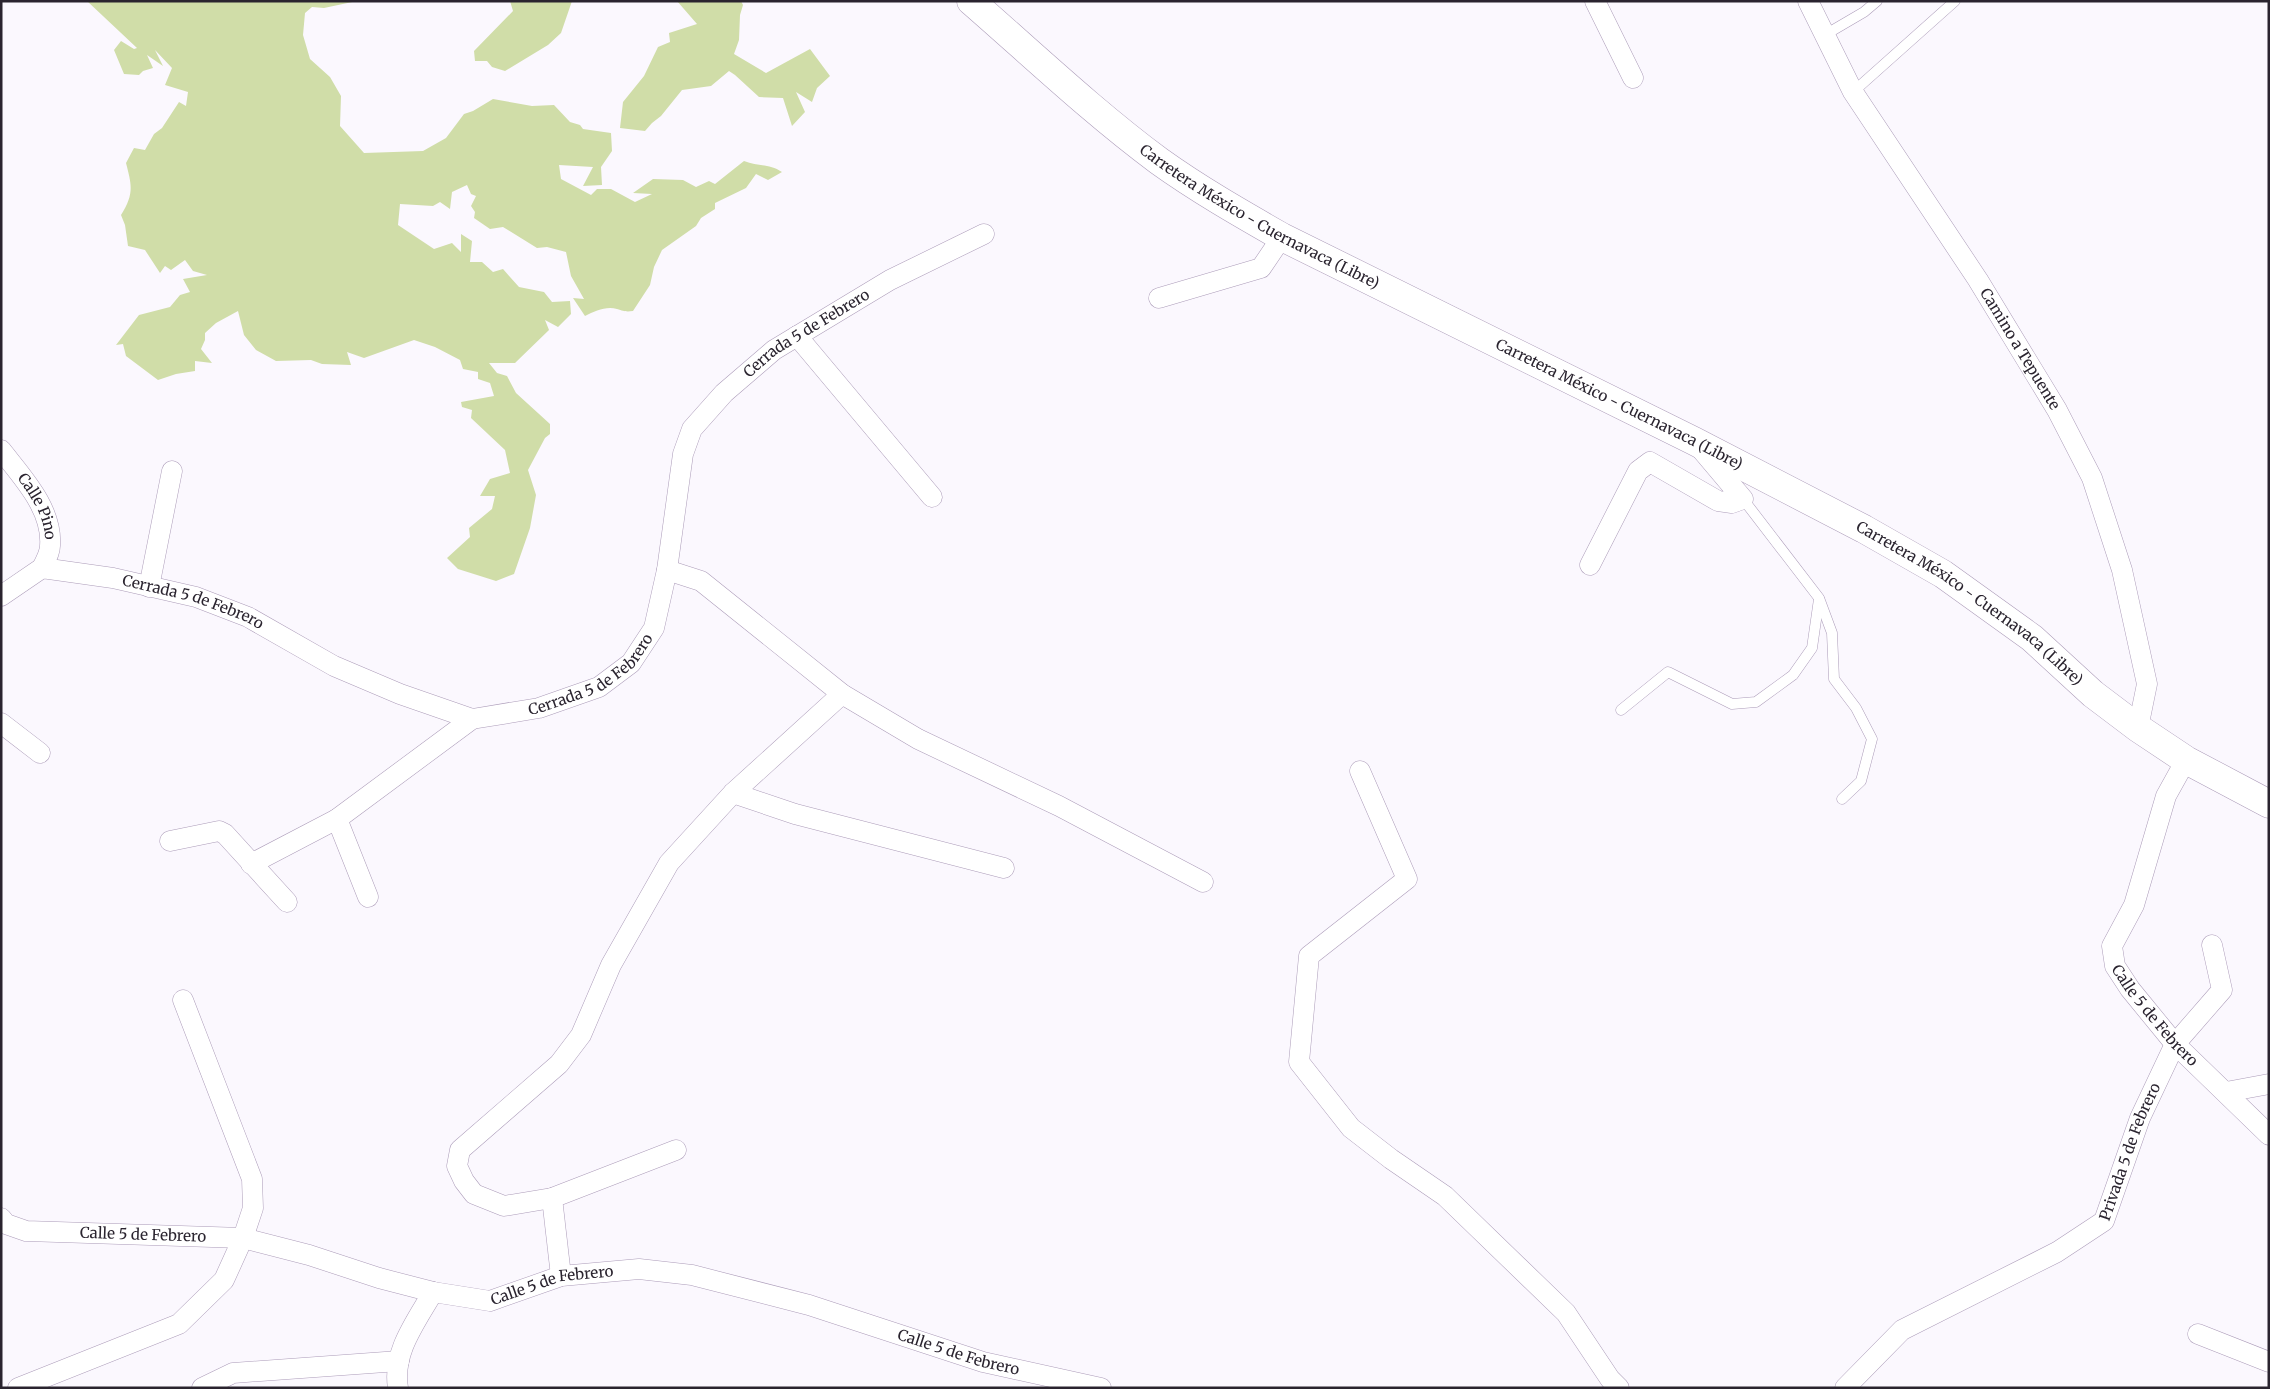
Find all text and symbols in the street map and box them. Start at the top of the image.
street label: Carretera México - Cuernavaca (Libre) [1136,140,1383,293]
street label: Cerrada 5 de Febrero [739,284,873,381]
street label: Camino a Tepuente [1976,284,2065,413]
street label: Carretera México - Cuernavaca (Libre) [1493,334,1746,474]
street label: Calle Pino [14,469,60,541]
street label: Carretera México - Cuernavaca (Libre) [1853,517,2087,689]
street label: Cerrada 5 de Febrero [121,570,267,633]
street label: Cerrada 5 de Febrero [527,630,657,719]
street label: Calle 5 de Febrero [2108,961,2202,1070]
street label: Privada 5 de Febrero [2095,1079,2164,1223]
street label: Calle 5 de Febrero [80,1223,207,1246]
street label: Calle 5 de Febrero [488,1261,614,1309]
street label: Calle 5 de Febrero [895,1325,1021,1379]

